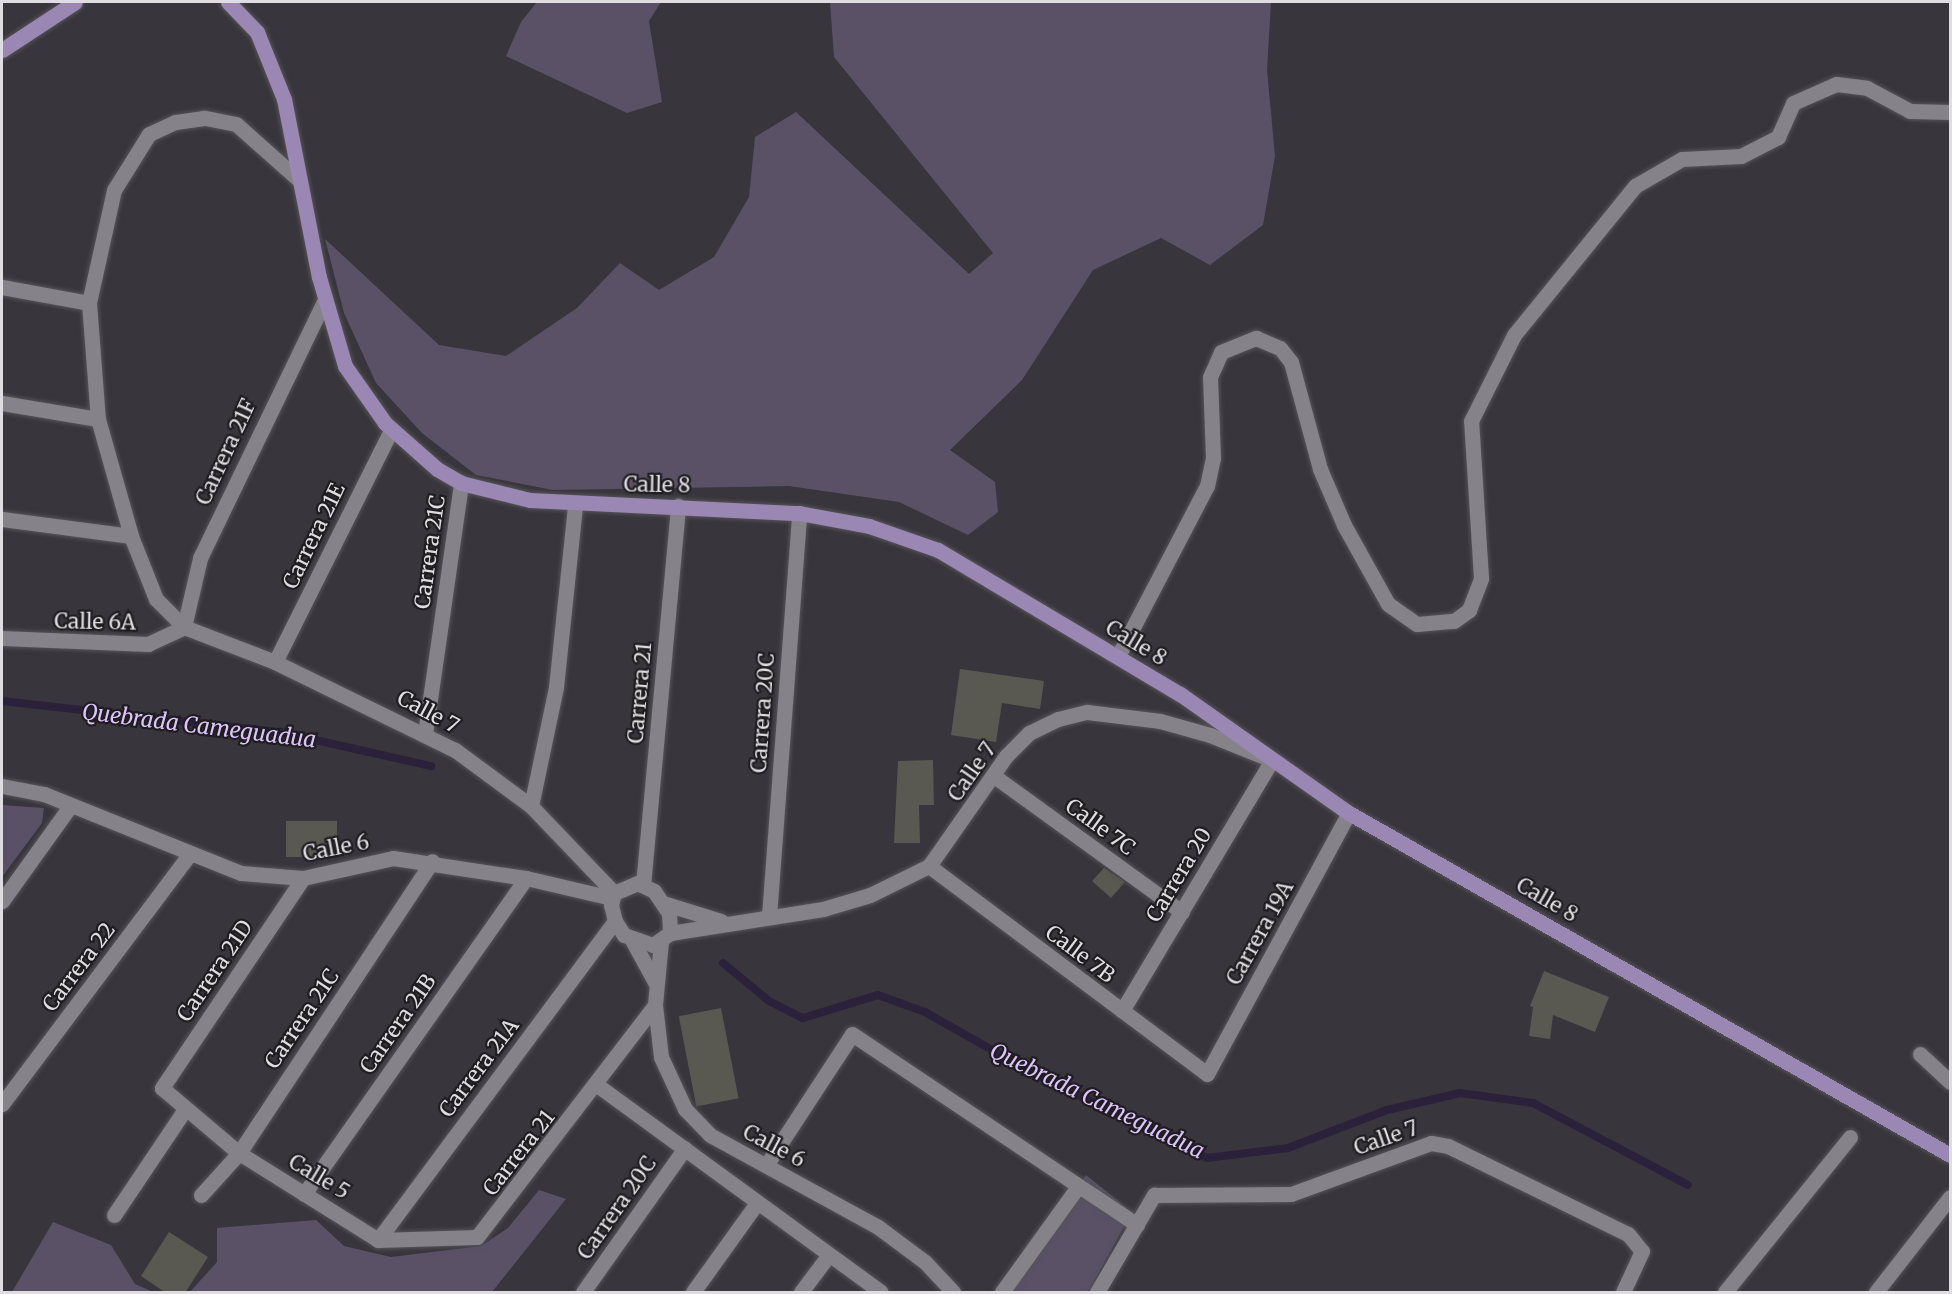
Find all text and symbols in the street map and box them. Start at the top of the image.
street label: Carrera 21F [191,395,261,509]
street label: Calle 8 [623,472,691,498]
street label: Carrera 21E [278,479,350,593]
street label: Carrera 21C [410,494,450,610]
street label: Calle 6A [54,609,136,635]
street label: Calle 8 [1101,615,1171,671]
street label: Carrera 21 [623,641,657,745]
street label: Carrera 20C [746,652,780,774]
street label: Calle 7 [393,685,463,739]
water label: Quebrada Cameguadua [80,699,318,753]
street label: Calle 7 [943,738,1001,806]
street label: Calle 7C [1060,793,1140,861]
street label: Carrera 20 [1141,823,1217,927]
street label: Calle 6 [301,829,371,867]
street label: Calle 8 [1512,872,1582,928]
street label: Carrera 19A [1221,877,1299,989]
street label: Carrera 21D [172,916,258,1026]
street label: Carrera 22 [37,918,121,1016]
street label: Calle 7B [1040,920,1120,988]
street label: Carrera 21C [260,965,344,1073]
street label: Carrera 21B [355,970,441,1078]
street label: Carrera 21A [434,1014,524,1122]
water label: Quebrada Cameguadua [985,1037,1209,1165]
street label: Carrera 21 [478,1105,560,1201]
street label: Calle 7 [1351,1115,1421,1161]
street label: Calle 6 [739,1119,809,1173]
street label: Calle 5 [284,1149,354,1205]
street label: Carrera 20C [572,1152,662,1264]

